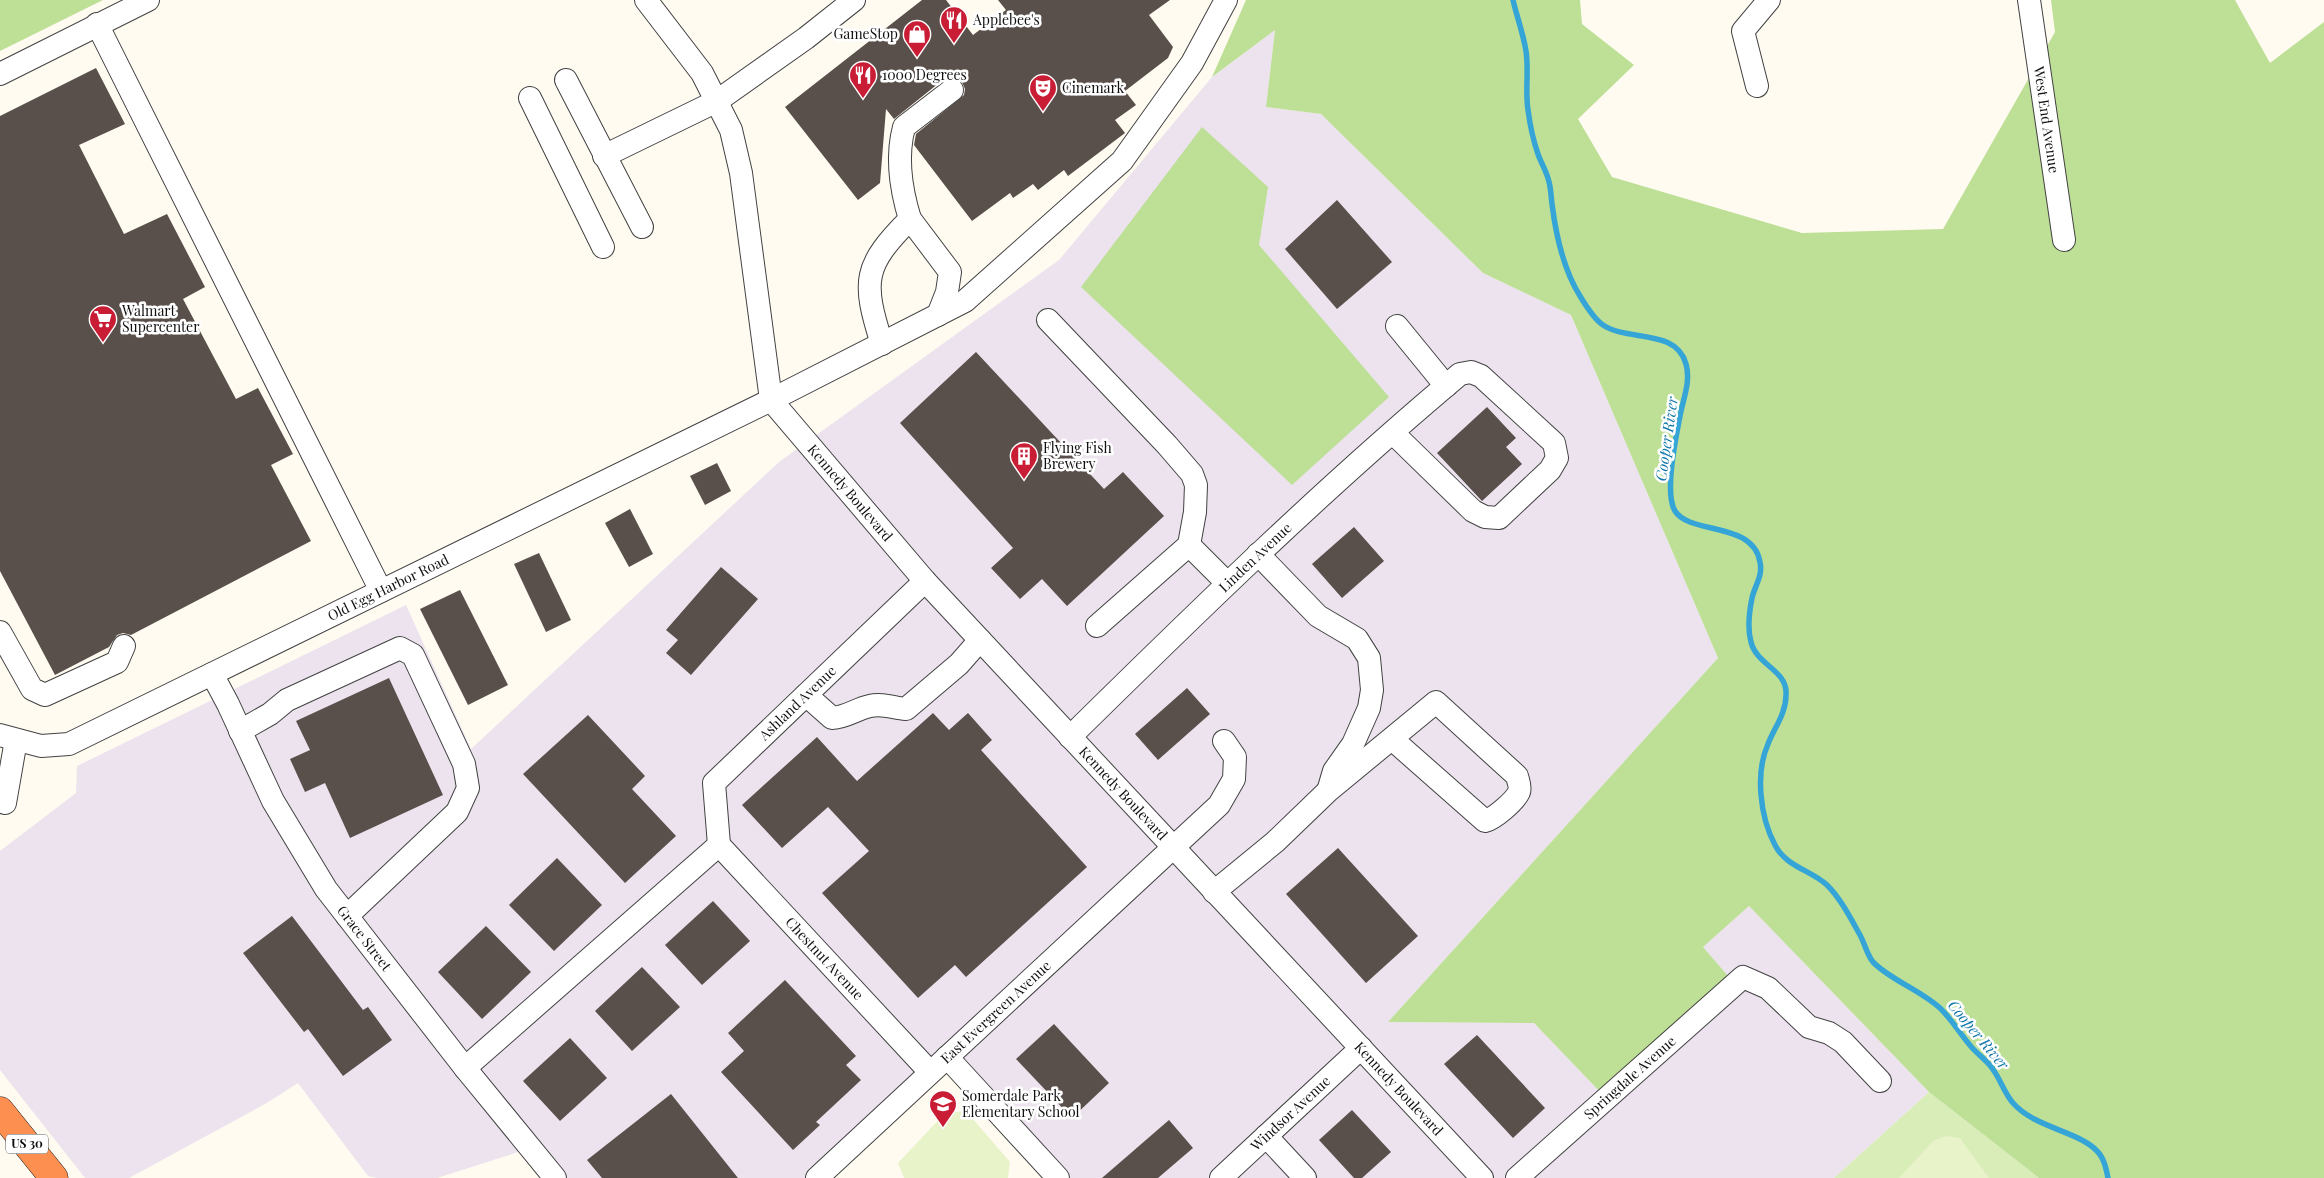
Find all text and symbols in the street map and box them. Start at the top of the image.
restaurant icon: Applebee's [939,5,969,44]
place label: Applebee's [972,10,1040,29]
shop icon: GameStop [902,19,932,58]
place label: GameStop [833,24,898,43]
restaurant icon: 1000 Degrees [848,60,878,99]
street label: West End Avenue [2030,64,2064,174]
place label: 1000 Degrees [882,65,967,84]
theatre icon: Cinemark [1028,73,1058,112]
place label: Cinemark [1062,78,1125,97]
place label: Walmart Supercenter [121,301,200,336]
supermarket icon: Walmart Supercenter [88,304,118,343]
water label: Cooper River [1650,395,1682,482]
place label: Flying Fish Brewery [1043,438,1112,473]
street label: Kennedy Boulevard [804,440,897,545]
building icon: Flying Fish Brewery [1009,441,1039,480]
street label: Linden Avenue [1214,518,1295,596]
street label: Old Egg Harbor Road [324,549,452,625]
street label: Ashland Avenue [754,661,840,745]
street label: Kennedy Boulevard [1075,742,1172,844]
street label: Grace Street [333,901,397,975]
street label: Chestnut Avenue [782,913,868,1004]
street label: East Evergreen Avenue [936,956,1055,1068]
water label: Cooper River [1944,995,2014,1074]
street label: Springdale Avenue [1580,1031,1679,1123]
street label: Kennedy Boulevard [1351,1037,1448,1139]
street label: Windsor Avenue [1246,1071,1334,1155]
place label: Somerdale Park Elementary School [962,1086,1080,1121]
school or university icon: Somerdale Park Elementary School [928,1089,958,1128]
road number: US 30 [6,1134,48,1154]

